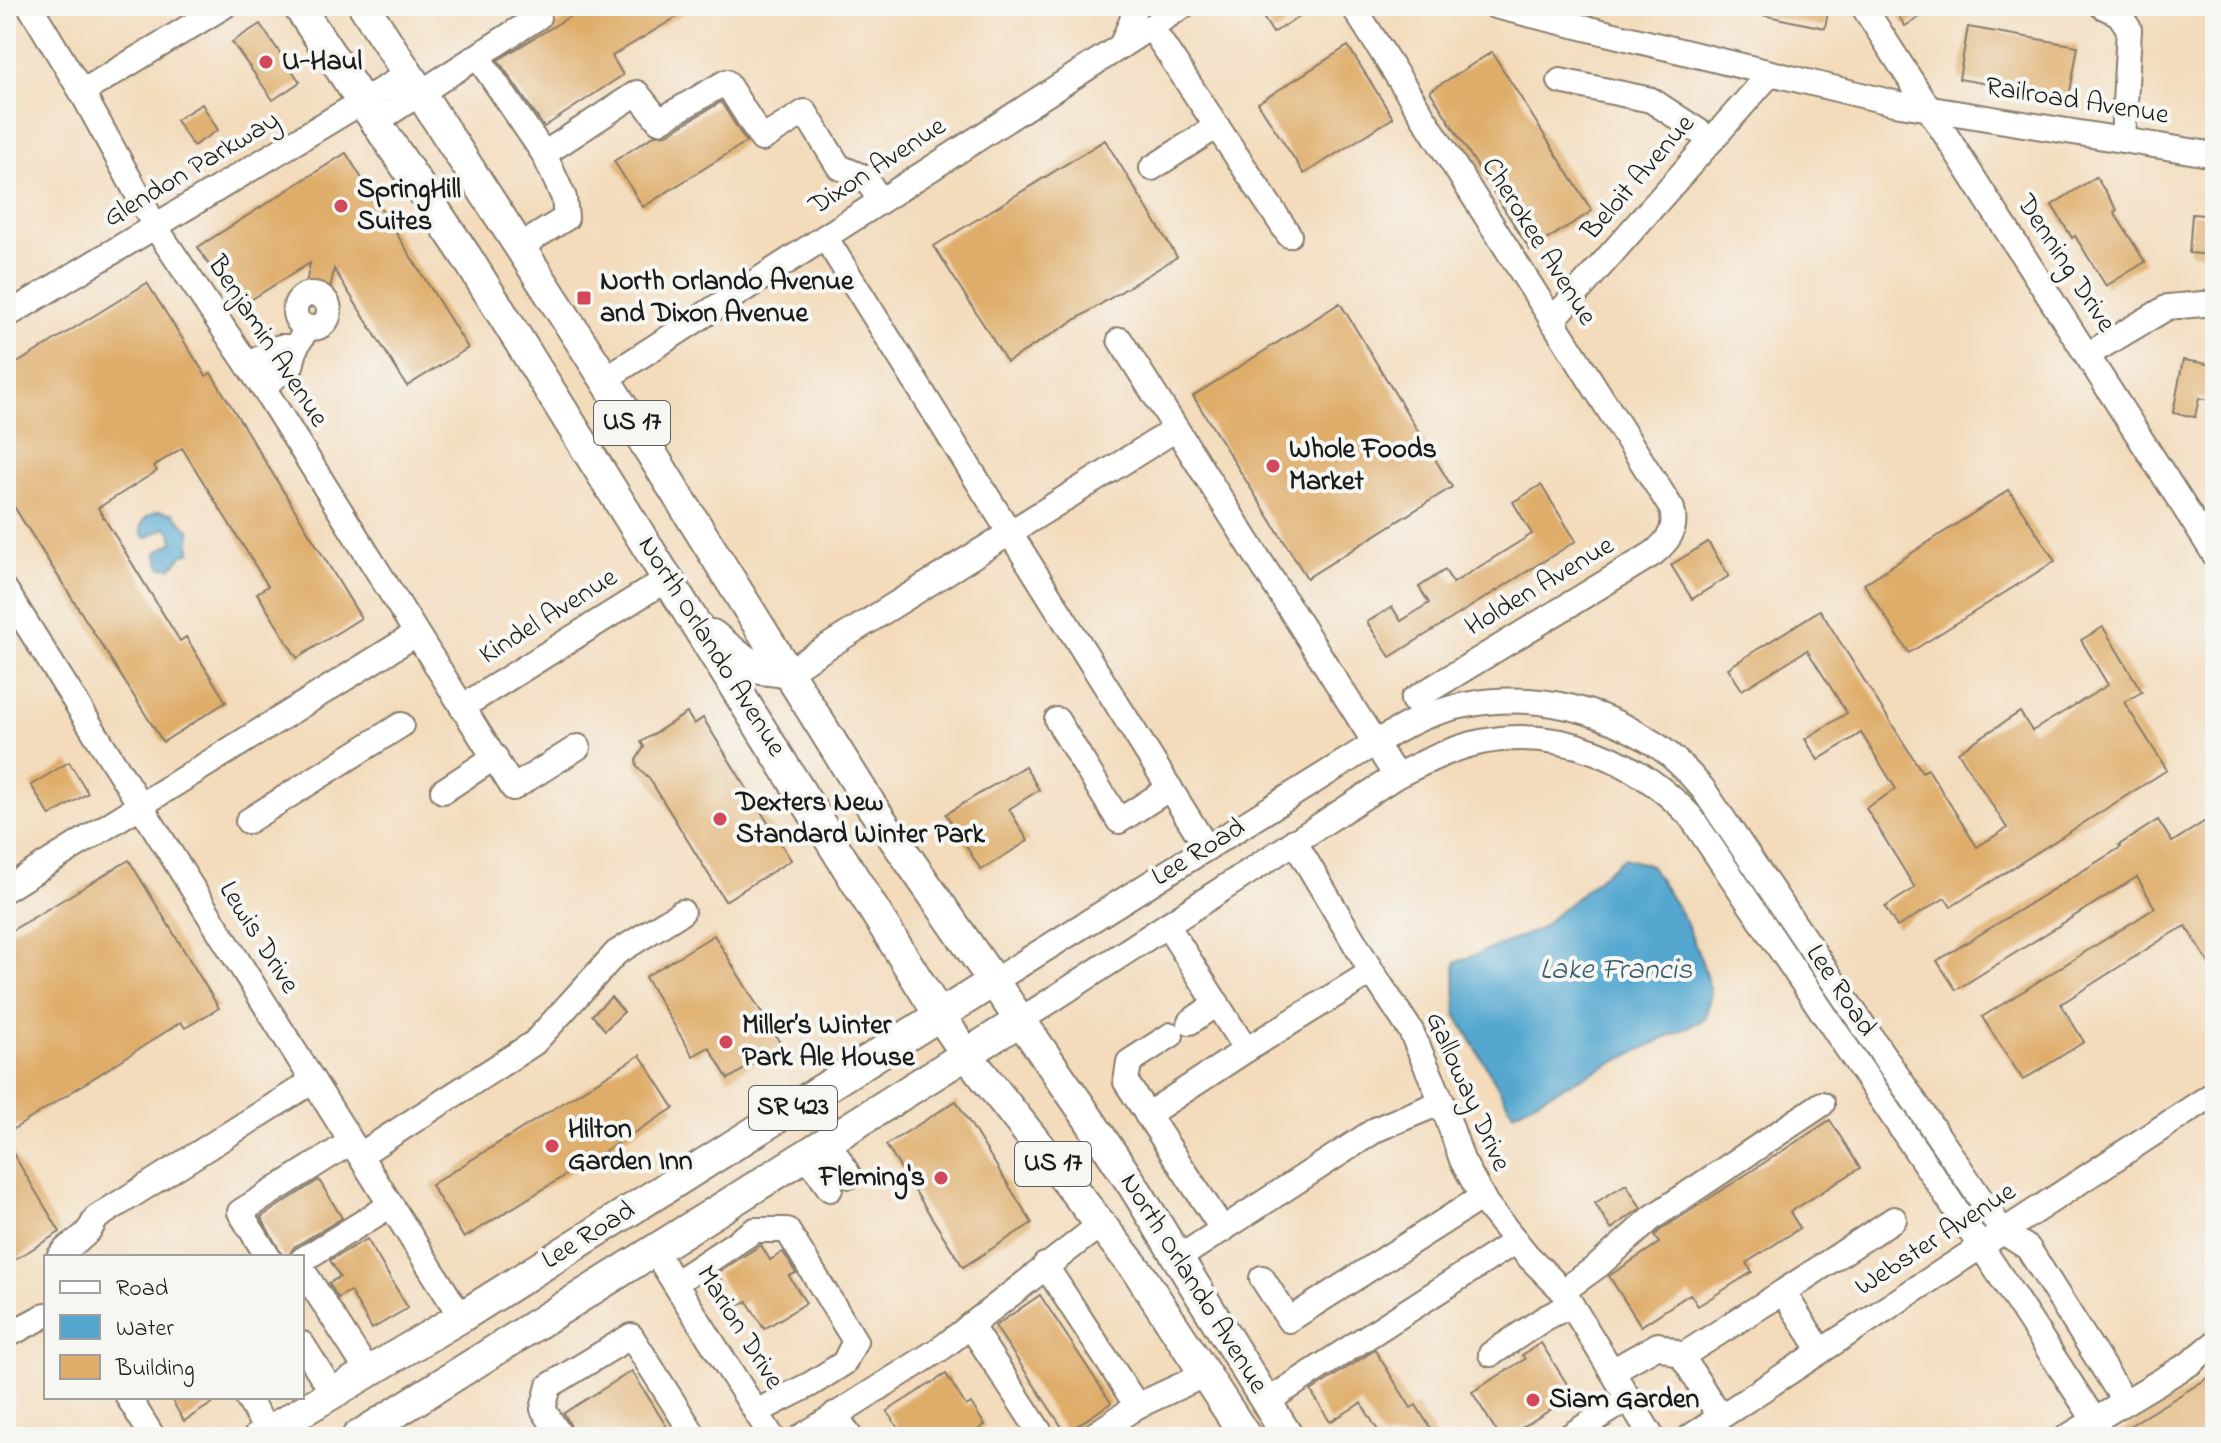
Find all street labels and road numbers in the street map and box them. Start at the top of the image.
street label: Railroad Avenue [1982,67,2172,137]
street label: Glendon Parkway [96,101,288,239]
street label: Beloit Avenue [1572,105,1706,251]
street label: Dixon Avenue [800,107,955,227]
street label: Cherokee Avenue [1470,150,1606,335]
street label: Denning Drive [2004,186,2125,342]
street label: Benjamin Avenue [196,247,338,436]
road number: US 17 [594,401,670,445]
street label: Holden Avenue [1458,526,1623,648]
street label: North Orlando Avenue [626,529,796,766]
street label: Kindel Avenue [472,558,626,676]
street label: Lee Road [1144,808,1254,898]
street label: Lewis Drive [207,874,309,1003]
street label: Lee Road [1794,937,1886,1046]
street label: Galloway Drive [1413,1005,1521,1179]
road number: SR 423 [749,1086,837,1130]
road number: US 17 [1015,1142,1091,1186]
street label: North Orlando Avenue [1108,1166,1278,1403]
street label: Webster Avenue [1847,1172,2025,1307]
street label: Lee Road [534,1191,644,1281]
street label: Marion Drive [685,1258,794,1398]

